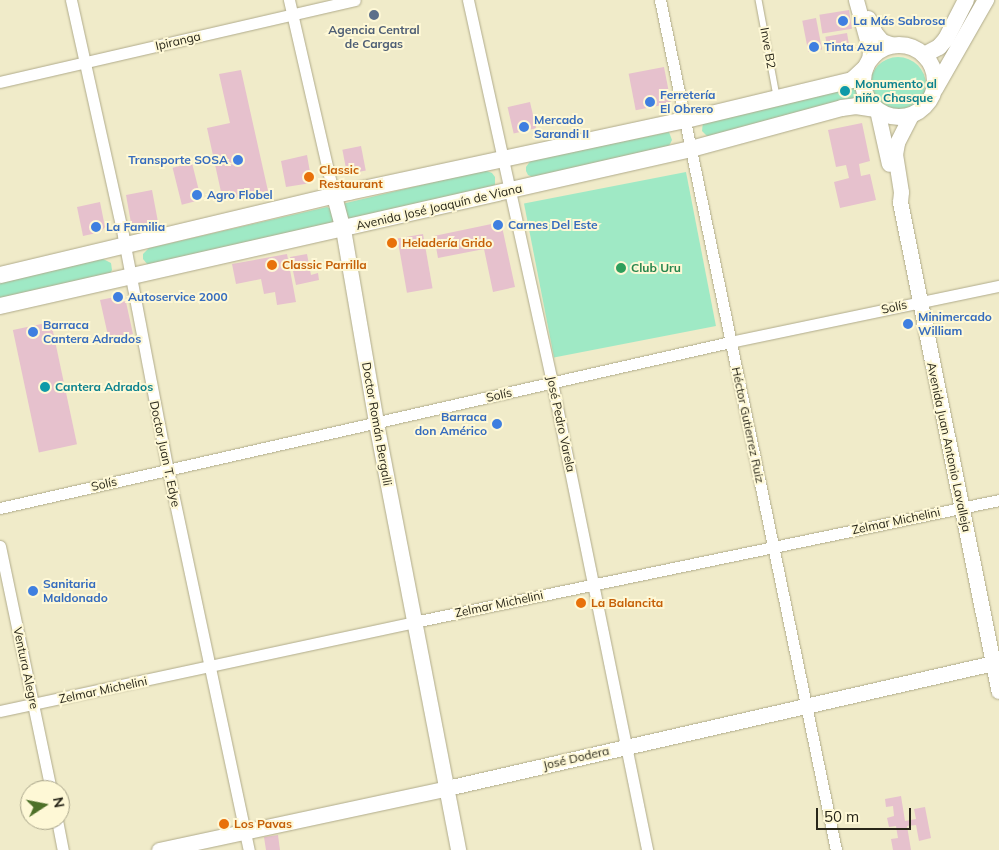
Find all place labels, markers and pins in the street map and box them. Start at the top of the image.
marker: Agencia Central de Cargas [368,9,380,21]
place label: La Más Sabrosa [853,14,945,28]
marker: La Más Sabrosa [837,15,849,27]
place label: Agencia Central de Cargas [328,23,420,51]
place label: Tinta Azul [824,40,883,54]
marker: Tinta Azul [808,41,820,53]
place label: Monumento al niño Chasque [855,77,937,105]
marker: Monumento al niño Chasque [839,85,851,97]
place label: Ferretería El Obrero [660,88,715,116]
marker: Ferretería El Obrero [644,96,656,108]
place label: Mercado Sarandi II [534,113,589,141]
marker: Mercado Sarandi II [518,121,530,133]
place label: Transporte SOSA [128,153,228,167]
marker: Transporte SOSA [232,154,244,166]
place label: Classic Restaurant [319,163,383,191]
marker: Classic Restaurant [303,171,315,183]
place label: Agro Flobel [207,188,273,202]
marker: Agro Flobel [191,189,203,201]
place label: Carnes Del Este [508,218,598,232]
marker: Carnes Del Este [492,219,504,231]
place label: La Familia [106,220,165,234]
marker: La Familia [90,221,102,233]
place label: Heladería Grido [402,236,492,250]
marker: Heladería Grido [386,237,398,249]
place label: Classic Parrilla [282,258,367,272]
marker: Classic Parrilla [266,259,278,271]
place label: Club Uru [631,261,681,275]
marker: Club Uru [615,262,627,274]
place label: Autoservice 2000 [128,290,228,304]
marker: Autoservice 2000 [112,291,124,303]
place label: Minimercado William [918,310,992,338]
place label: Barraca Cantera Adrados [43,318,141,346]
marker: Minimercado William [902,318,914,330]
marker: Barraca Cantera Adrados [27,326,39,338]
place label: Cantera Adrados [55,380,153,394]
marker: Cantera Adrados [39,381,51,393]
place label: Barraca don Américo [415,410,487,438]
marker: Barraca don Américo [491,418,503,430]
place label: Sanitaria Maldonado [43,577,108,605]
marker: Sanitaria Maldonado [27,585,39,597]
place label: La Balancita [591,596,663,610]
marker: La Balancita [575,597,587,609]
place label: Los Pavas [234,817,292,831]
marker: Los Pavas [218,818,230,830]

